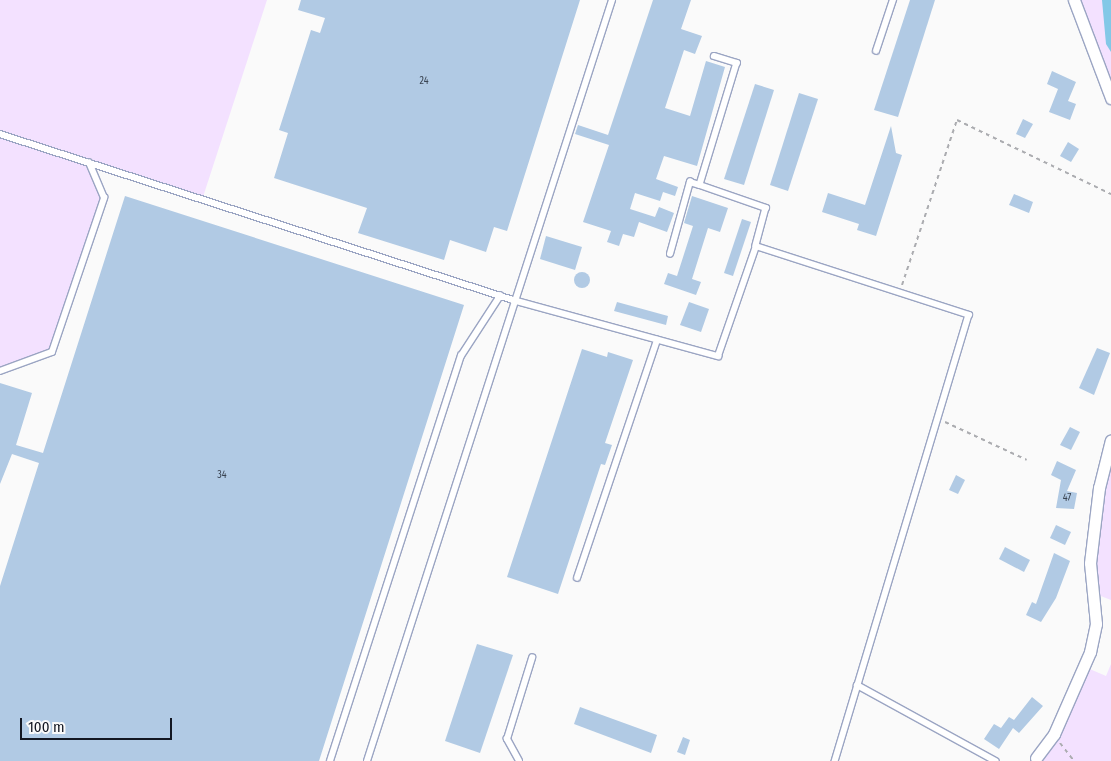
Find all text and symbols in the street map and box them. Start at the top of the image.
house number: 24 [419,76,429,88]
house number: 34 [217,470,227,482]
house number: 47 [1063,493,1071,505]
scale bar [22,708,175,740]
text: 100 m [28,718,65,736]

